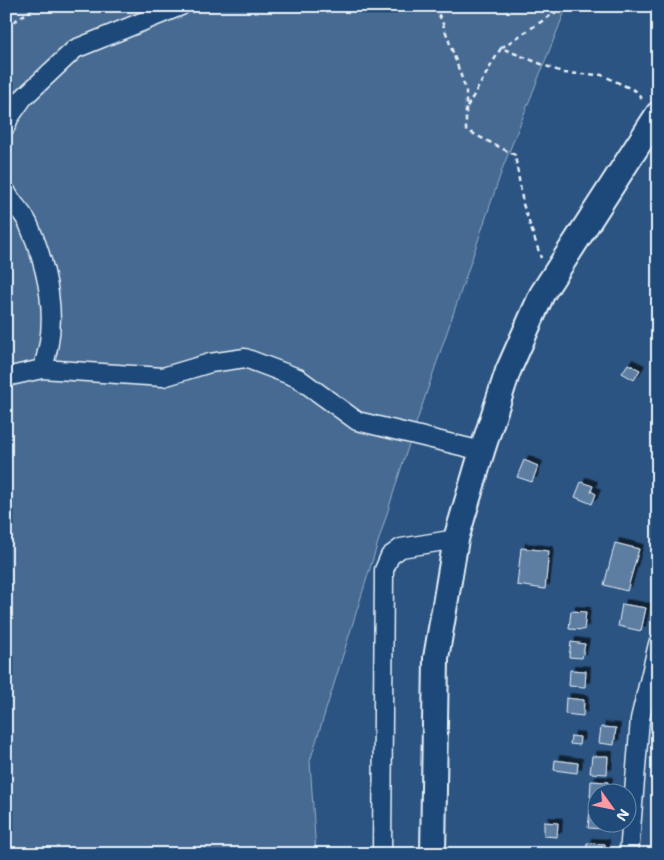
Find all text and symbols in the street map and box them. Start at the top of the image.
north arrow [586,782,636,832]
text: N [612,806,633,825]

